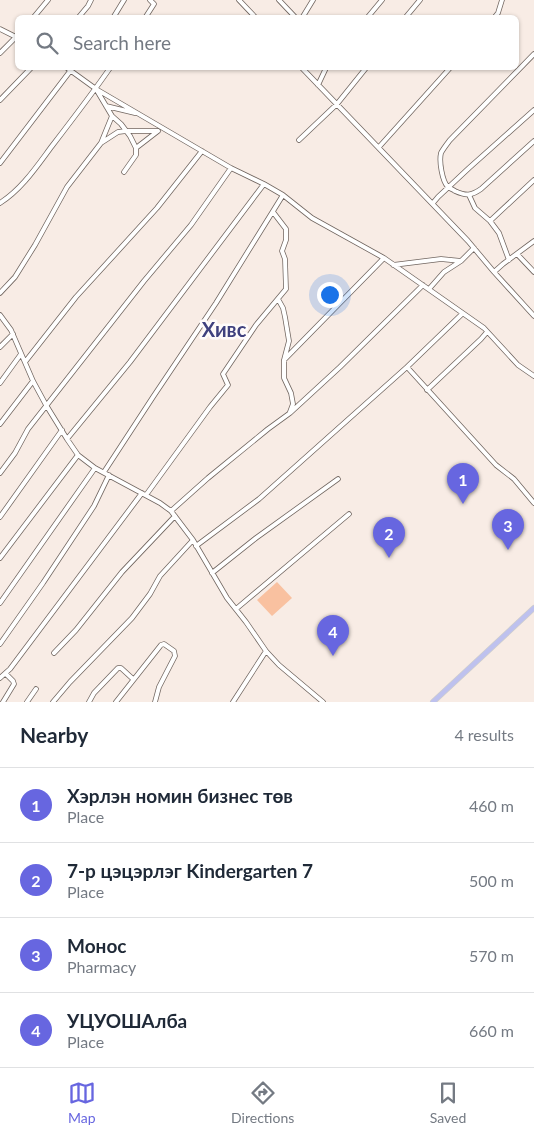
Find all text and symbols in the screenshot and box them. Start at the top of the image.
search box [15,15,519,70]
icon: search [33,29,61,57]
text: Search here [73,31,171,54]
your location [317,282,343,308]
district label: Хивс [202,317,247,341]
pin: 1 [447,463,479,504]
pin: 3 [492,509,524,550]
pin: 2 [373,517,405,558]
pin: 4 [317,615,349,656]
text: Nearby [20,722,88,747]
text: 4 results [454,725,514,744]
text: Хэрлэн номин бизнес төв [67,784,293,807]
text: 1 [31,796,41,815]
text: 460 m [469,796,514,815]
text: Place [67,807,104,826]
text: 7-р цэцэрлэг Kindergarten 7 [67,859,313,882]
text: 2 [31,871,41,890]
text: 500 m [469,871,514,890]
text: Place [67,882,104,901]
text: Монос [67,934,126,957]
text: 3 [31,946,41,965]
text: 570 m [469,946,514,965]
text: Pharmacy [67,957,136,976]
text: УЦУОШАлба [67,1009,187,1032]
text: 4 [31,1021,41,1040]
text: 660 m [469,1021,514,1040]
text: Place [67,1032,104,1051]
tab: Map [68,1079,96,1126]
tab: Directions [231,1079,294,1126]
tab: Saved [430,1079,466,1126]

